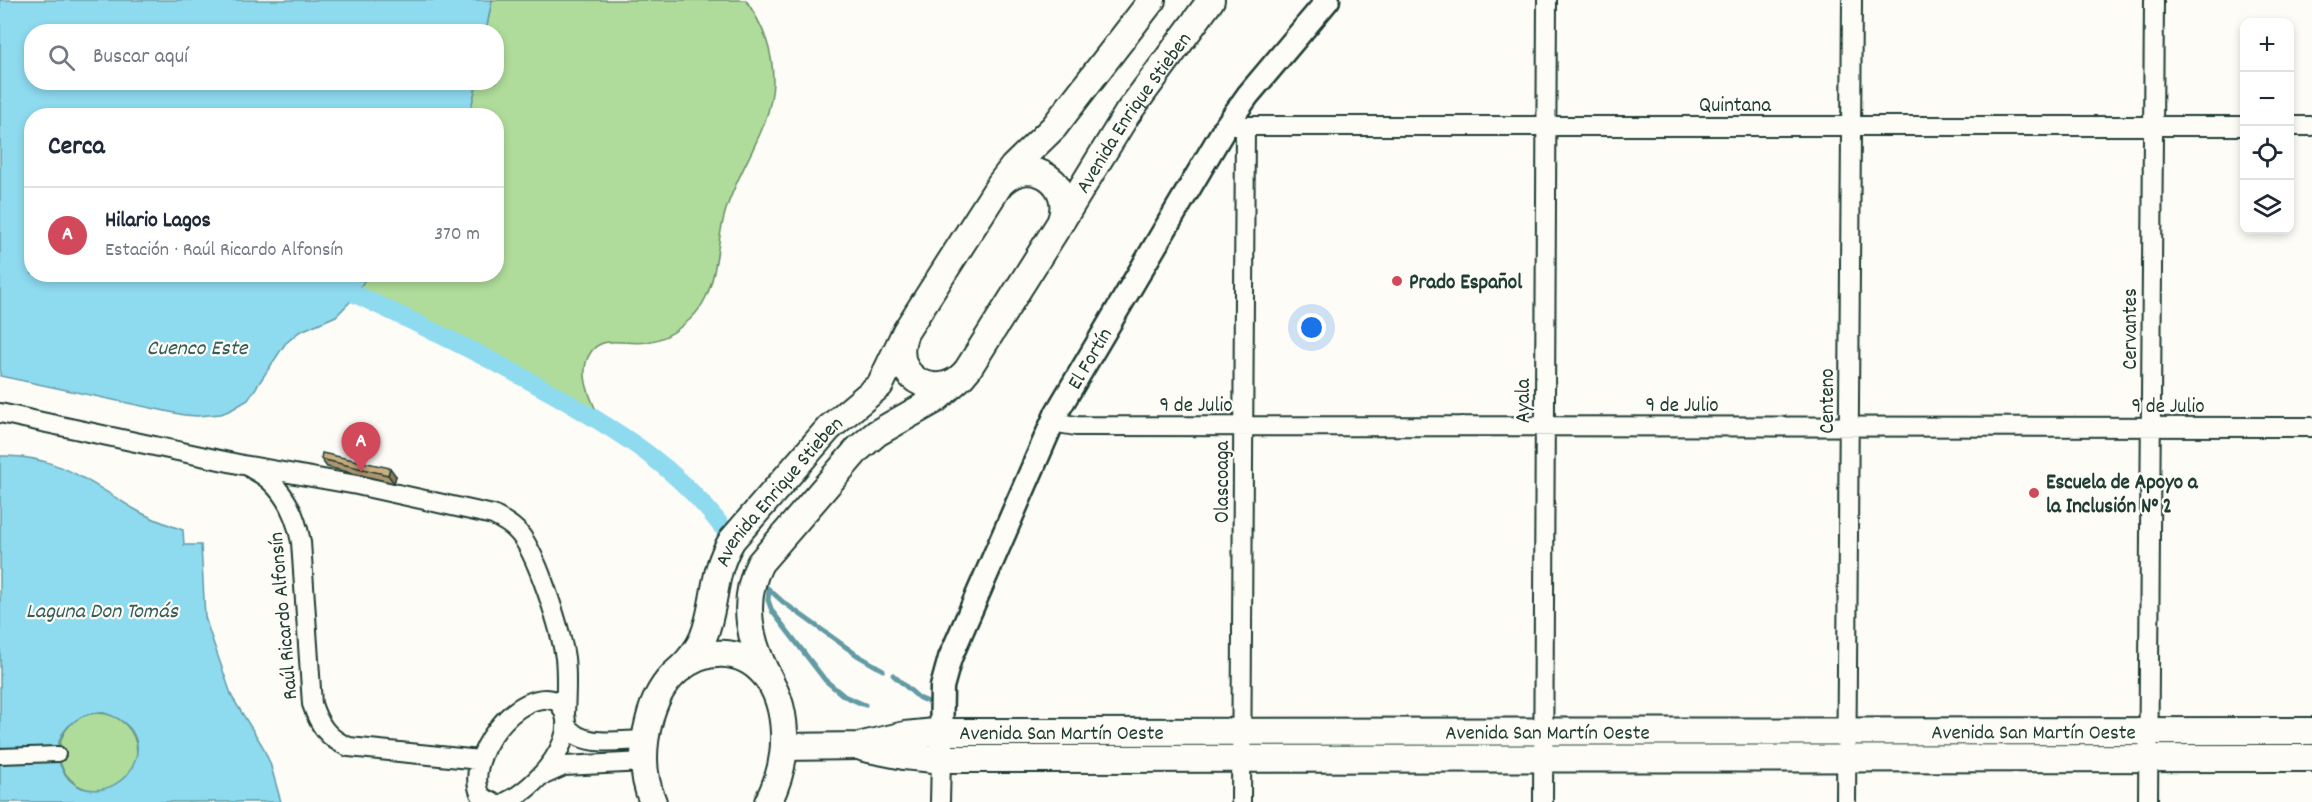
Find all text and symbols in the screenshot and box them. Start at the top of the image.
map controls [2240,18,2294,234]
button: + [2240,18,2294,72]
search box [24,24,504,90]
street label: Avenida Enrique Stieben [1070,27,1200,200]
icon: search [45,41,78,74]
text: Buscar aquí [93,42,188,73]
button: − [2240,72,2294,126]
street label: Quintana [1699,92,1772,122]
button: locate [2240,126,2294,180]
text: Cerca [48,129,105,166]
button: layers [2240,180,2294,234]
text: Hilario Lagos [105,206,211,237]
text: A [62,221,73,249]
text: 370 m [434,221,480,249]
text: Estación · Raúl Ricardo Alfonsín [105,237,343,265]
place label: Prado Español [1409,269,1523,299]
marker: Prado Español [1390,274,1404,288]
street label: Cervantes [2117,288,2147,370]
your location [1297,313,1326,342]
street label: El Fortín [1061,323,1121,396]
water label: Cuenco Este [147,334,249,365]
street label: Centeno [1814,368,1844,434]
street label: Ayala [1510,378,1540,423]
street label: 9 de Julio [1159,392,1233,422]
street label: 9 de Julio [1645,392,1719,422]
street label: 9 de Julio [2131,393,2205,423]
street label: Avenida Enrique Stieben [709,410,851,571]
pin: A [342,422,380,472]
street label: Olascoaga [1209,440,1239,523]
place label: Escuela de Apoyo a la Inclusión N° 2 [2046,469,2199,523]
marker: Escuela de Apoyo a la Inclusión N° 2 [2027,486,2041,500]
street label: Raúl Ricardo Alfonsín [263,531,307,701]
water label: Laguna Don Tomás [26,597,179,628]
street label: Avenida San Martín Oeste [1445,719,1650,750]
street label: Avenida San Martín Oeste [1931,719,2136,749]
street label: Avenida San Martín Oeste [959,720,1164,750]

